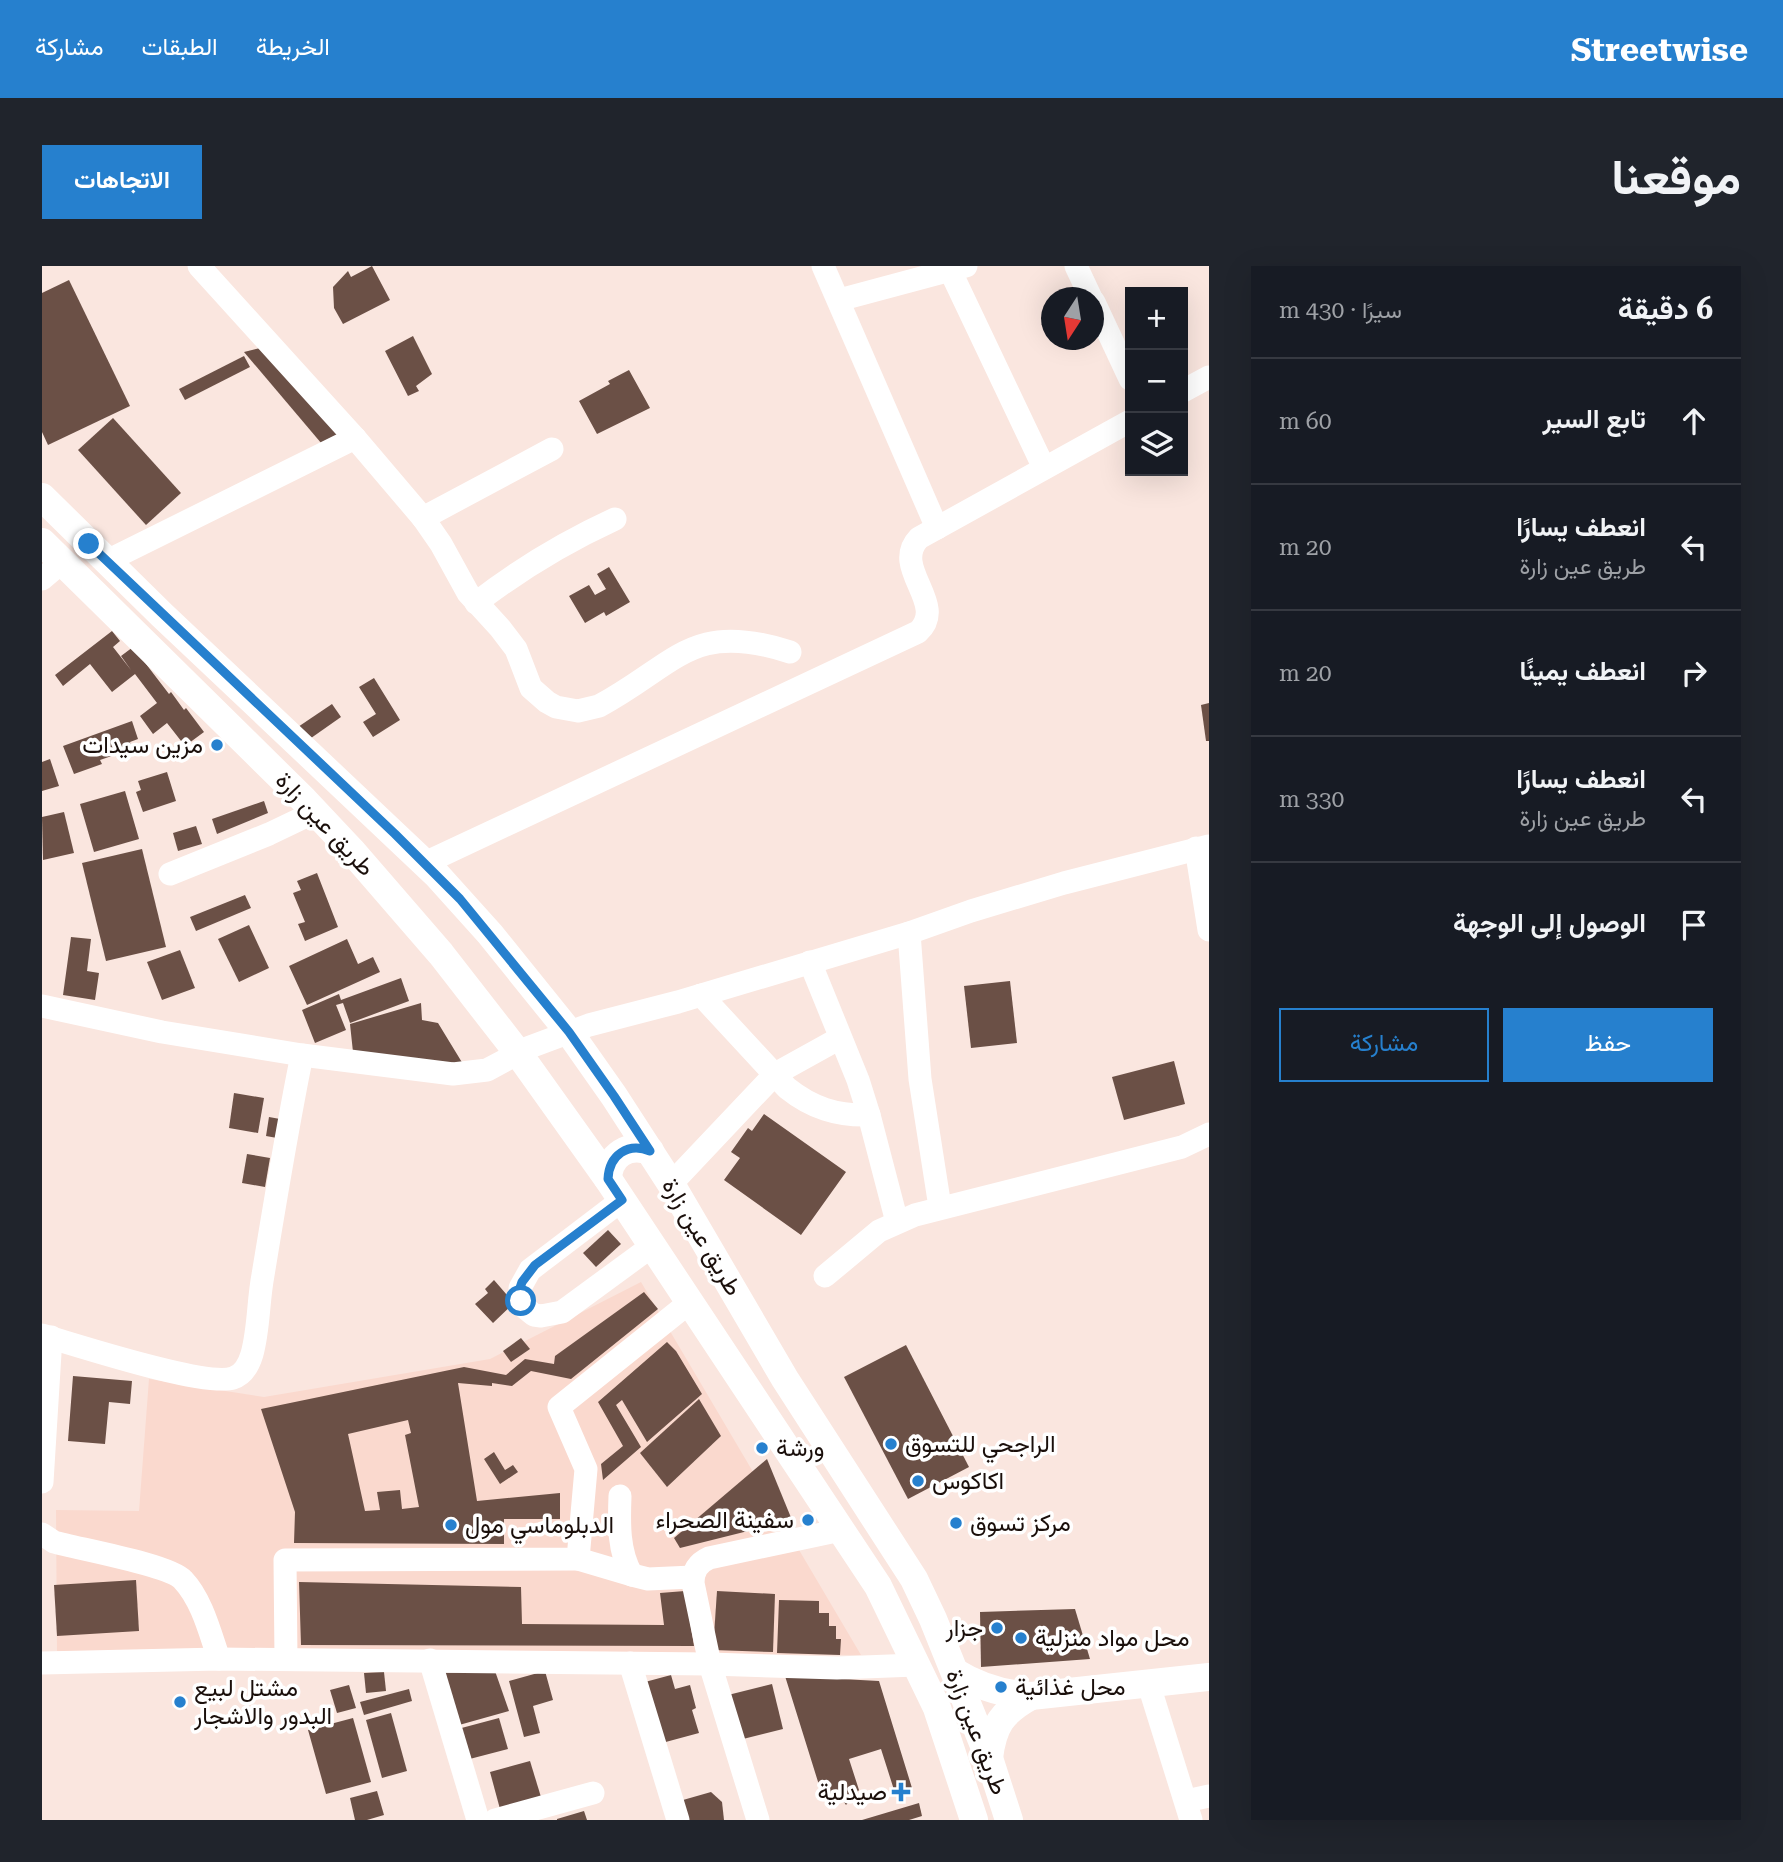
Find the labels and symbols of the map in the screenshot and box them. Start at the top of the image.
north arrow [1041,287,1104,350]
route end [73,528,104,559]
place label: مزين سيدات [82,731,203,760]
marker: مزين سيدات [209,737,225,753]
street label: طريق عين زارة [269,766,380,883]
street label: طريق عين زارة [655,1173,748,1301]
route start [505,1285,536,1316]
place label: الراجحي للتسوق [905,1430,1055,1463]
place label: ورشة [776,1434,824,1463]
marker: الراجحي للتسوق [883,1436,899,1452]
marker: ورشة [754,1440,770,1456]
place label: اكاكوس [932,1467,1004,1496]
marker: اكاكوس [910,1473,926,1489]
place label: سفينة الصحراء [655,1506,794,1535]
place label: مركز تسوق [970,1509,1071,1538]
place label: الدبلوماسي مول [465,1511,614,1544]
marker: سفينة الصحراء [800,1512,816,1528]
marker: مركز تسوق [948,1515,964,1531]
marker: الدبلوماسي مول [443,1517,459,1533]
place label: جزار [945,1614,983,1643]
marker: جزار [989,1620,1005,1636]
place label: محل مواد منزلية [1035,1624,1189,1653]
marker: محل مواد منزلية [1013,1630,1029,1646]
street label: طريق عين زارة [939,1665,1014,1799]
place label: محل غذائية [1015,1673,1126,1701]
place label: مشتل لبيع البدور والاشجار [193,1674,332,1731]
marker: محل غذائية [993,1679,1009,1695]
marker: مشتل لبيع البدور والاشجار [172,1694,188,1710]
place label: صيدلية [817,1778,887,1806]
marker: صيدلية [893,1784,909,1800]

